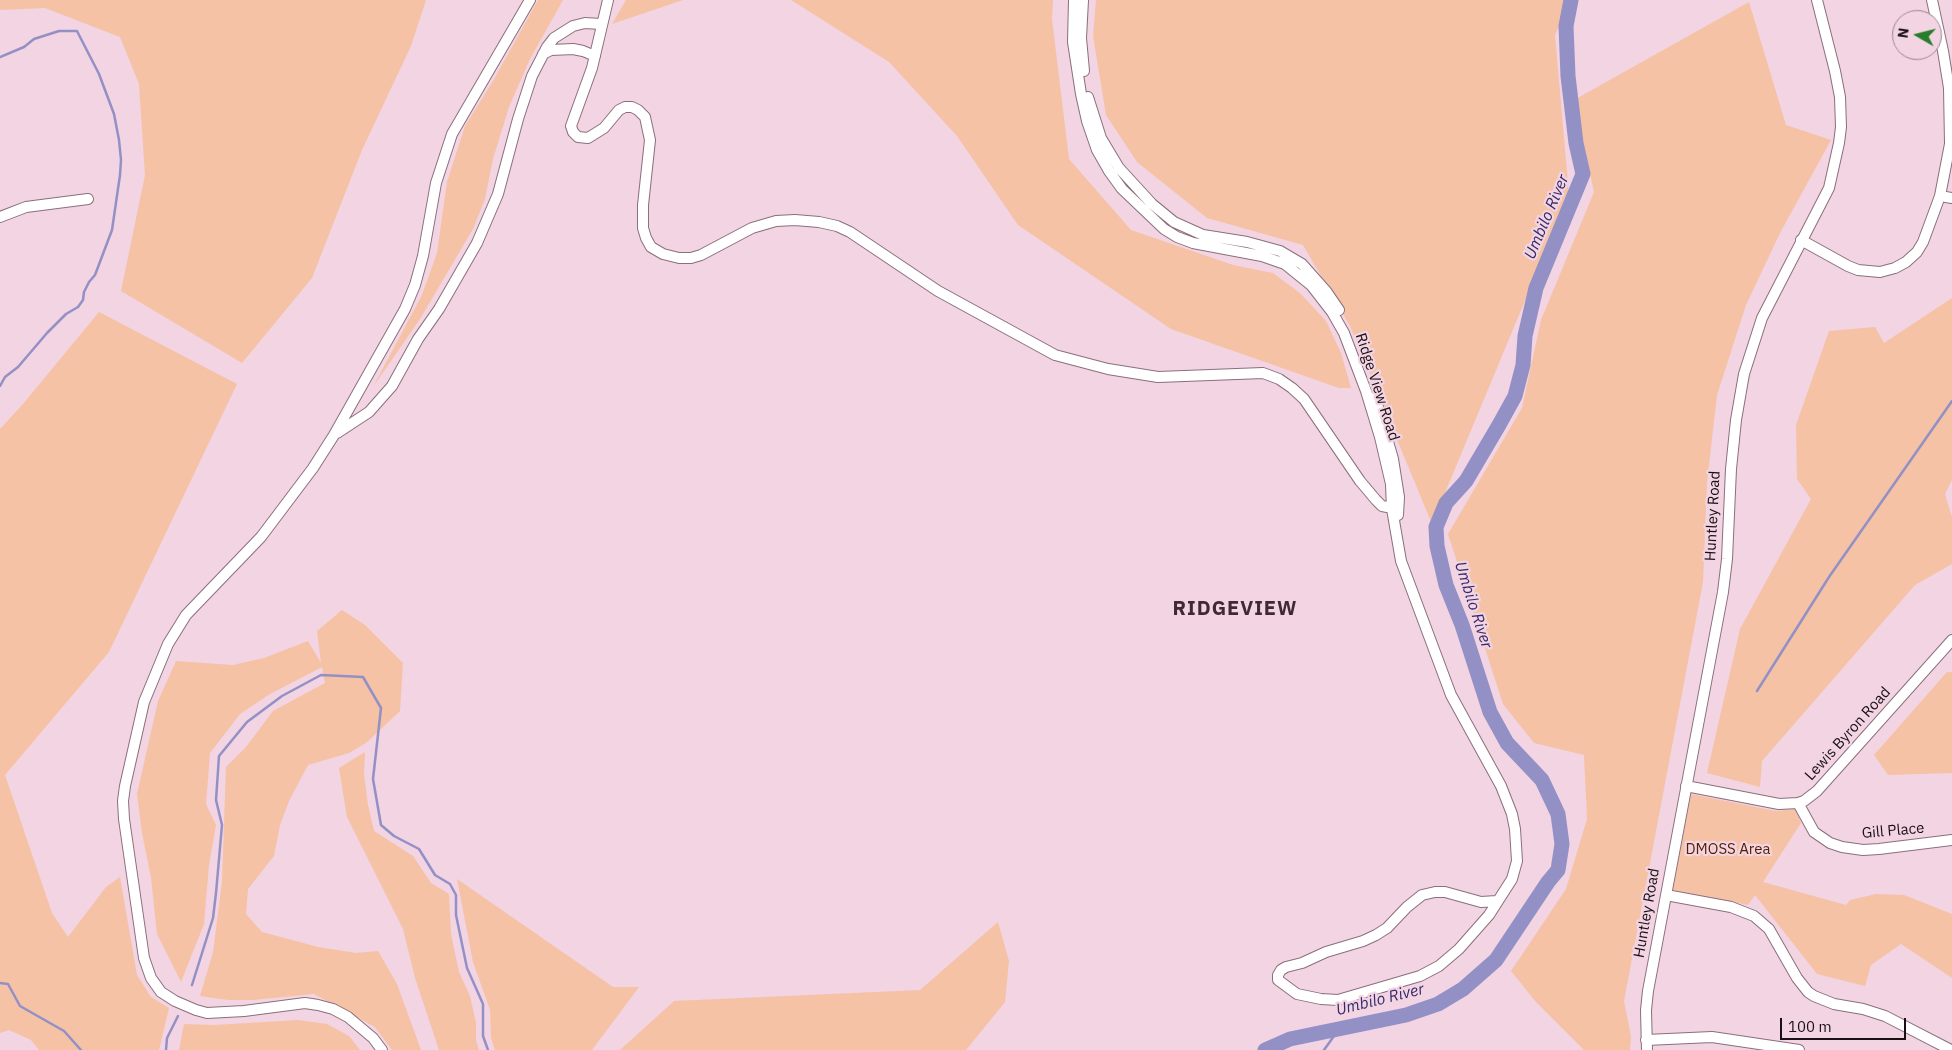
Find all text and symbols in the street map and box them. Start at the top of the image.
north arrow [1892,10,1942,60]
text: N [1894,27,1913,39]
water label: Umbilo River [1521,172,1573,262]
street label: Ridge View Road [1351,331,1403,443]
street label: Huntley Road [1702,470,1724,562]
water label: Umbilo River [1450,559,1496,651]
district label: RIDGEVIEW [1171,597,1299,621]
street label: Lewis Byron Road [1801,684,1895,784]
street label: Gill Place [1861,819,1925,843]
park label: DMOSS Area [1686,841,1770,859]
street label: Huntley Road [1630,867,1664,959]
water label: Umbilo River [1334,980,1426,1020]
scale bar [1782,1008,1908,1040]
text: 100 m [1788,1017,1832,1036]

